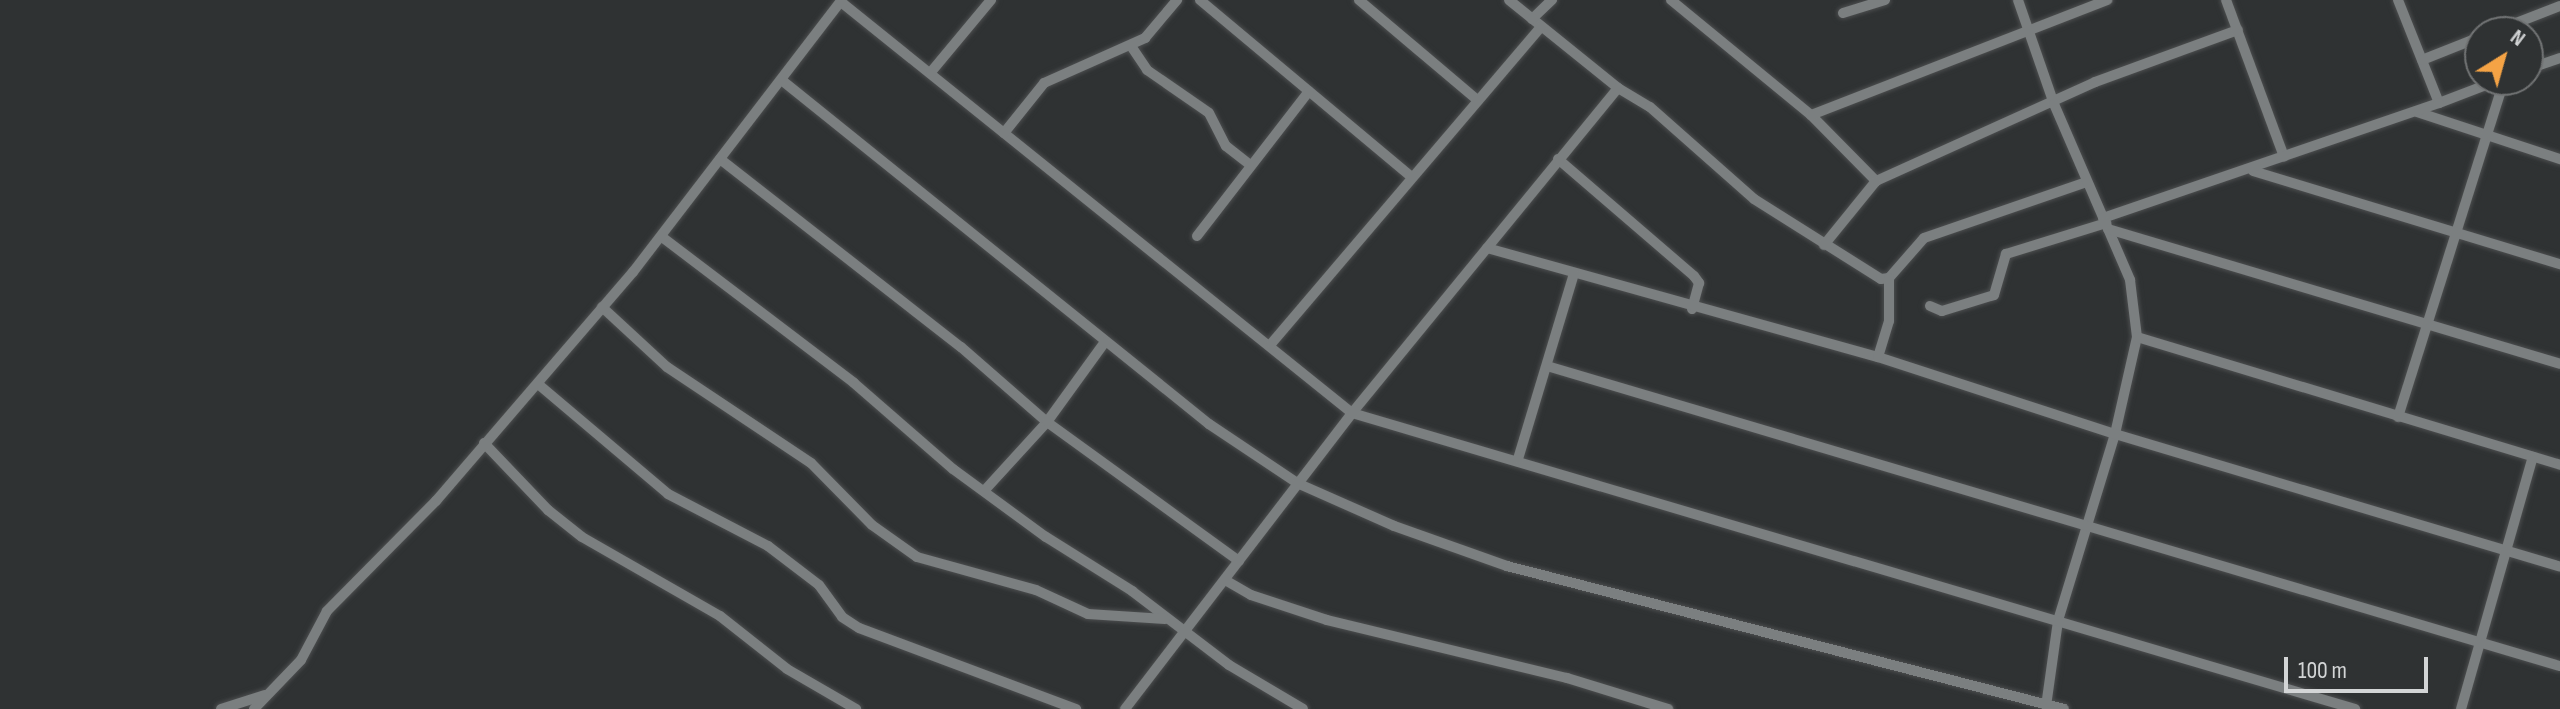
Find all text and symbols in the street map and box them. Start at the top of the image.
north arrow [2464,16,2544,96]
text: N [2505,24,2530,52]
scale bar [2288,641,2432,691]
text: 100 m [2298,656,2347,685]

